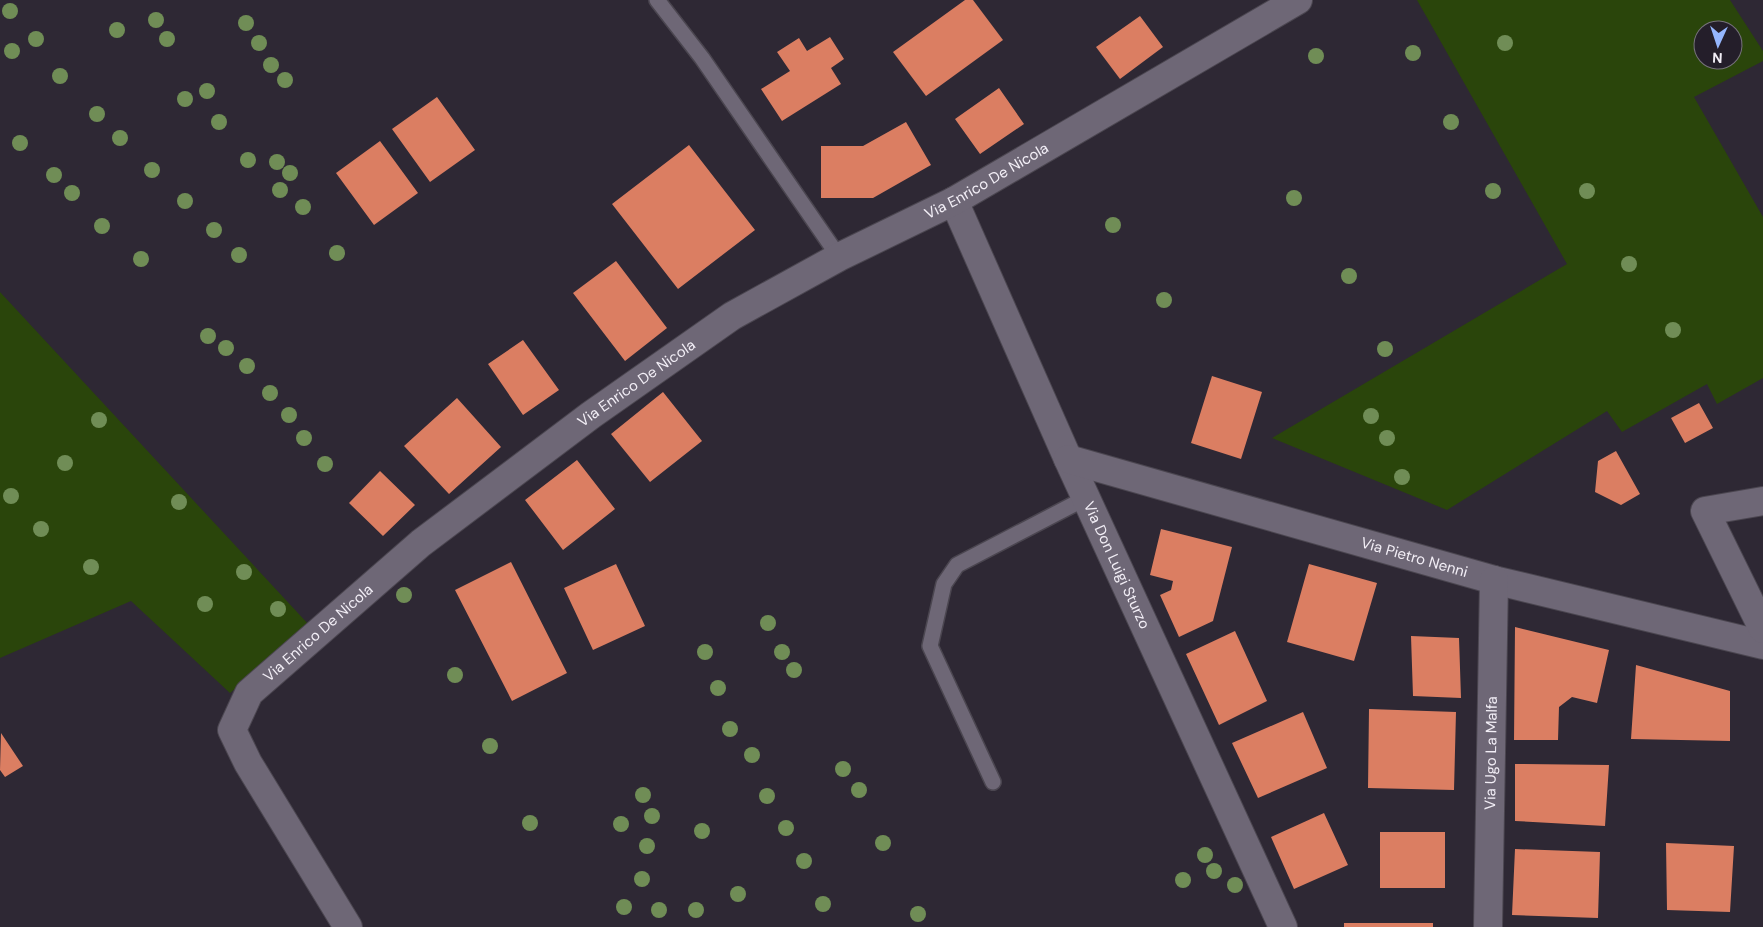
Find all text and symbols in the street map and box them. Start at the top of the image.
north arrow [1693,20,1743,70]
text: N [1712,49,1723,67]
street label: Via Enrico De Nicola [921,138,1052,224]
street label: Via Enrico De Nicola [574,335,699,432]
street label: Via Don Luigi Sturzo [1079,498,1155,632]
street label: Via Pietro Nenni [1359,533,1470,582]
street label: Via Enrico De Nicola [259,579,377,686]
street label: Via Ugo La Malfa [1480,696,1502,810]

